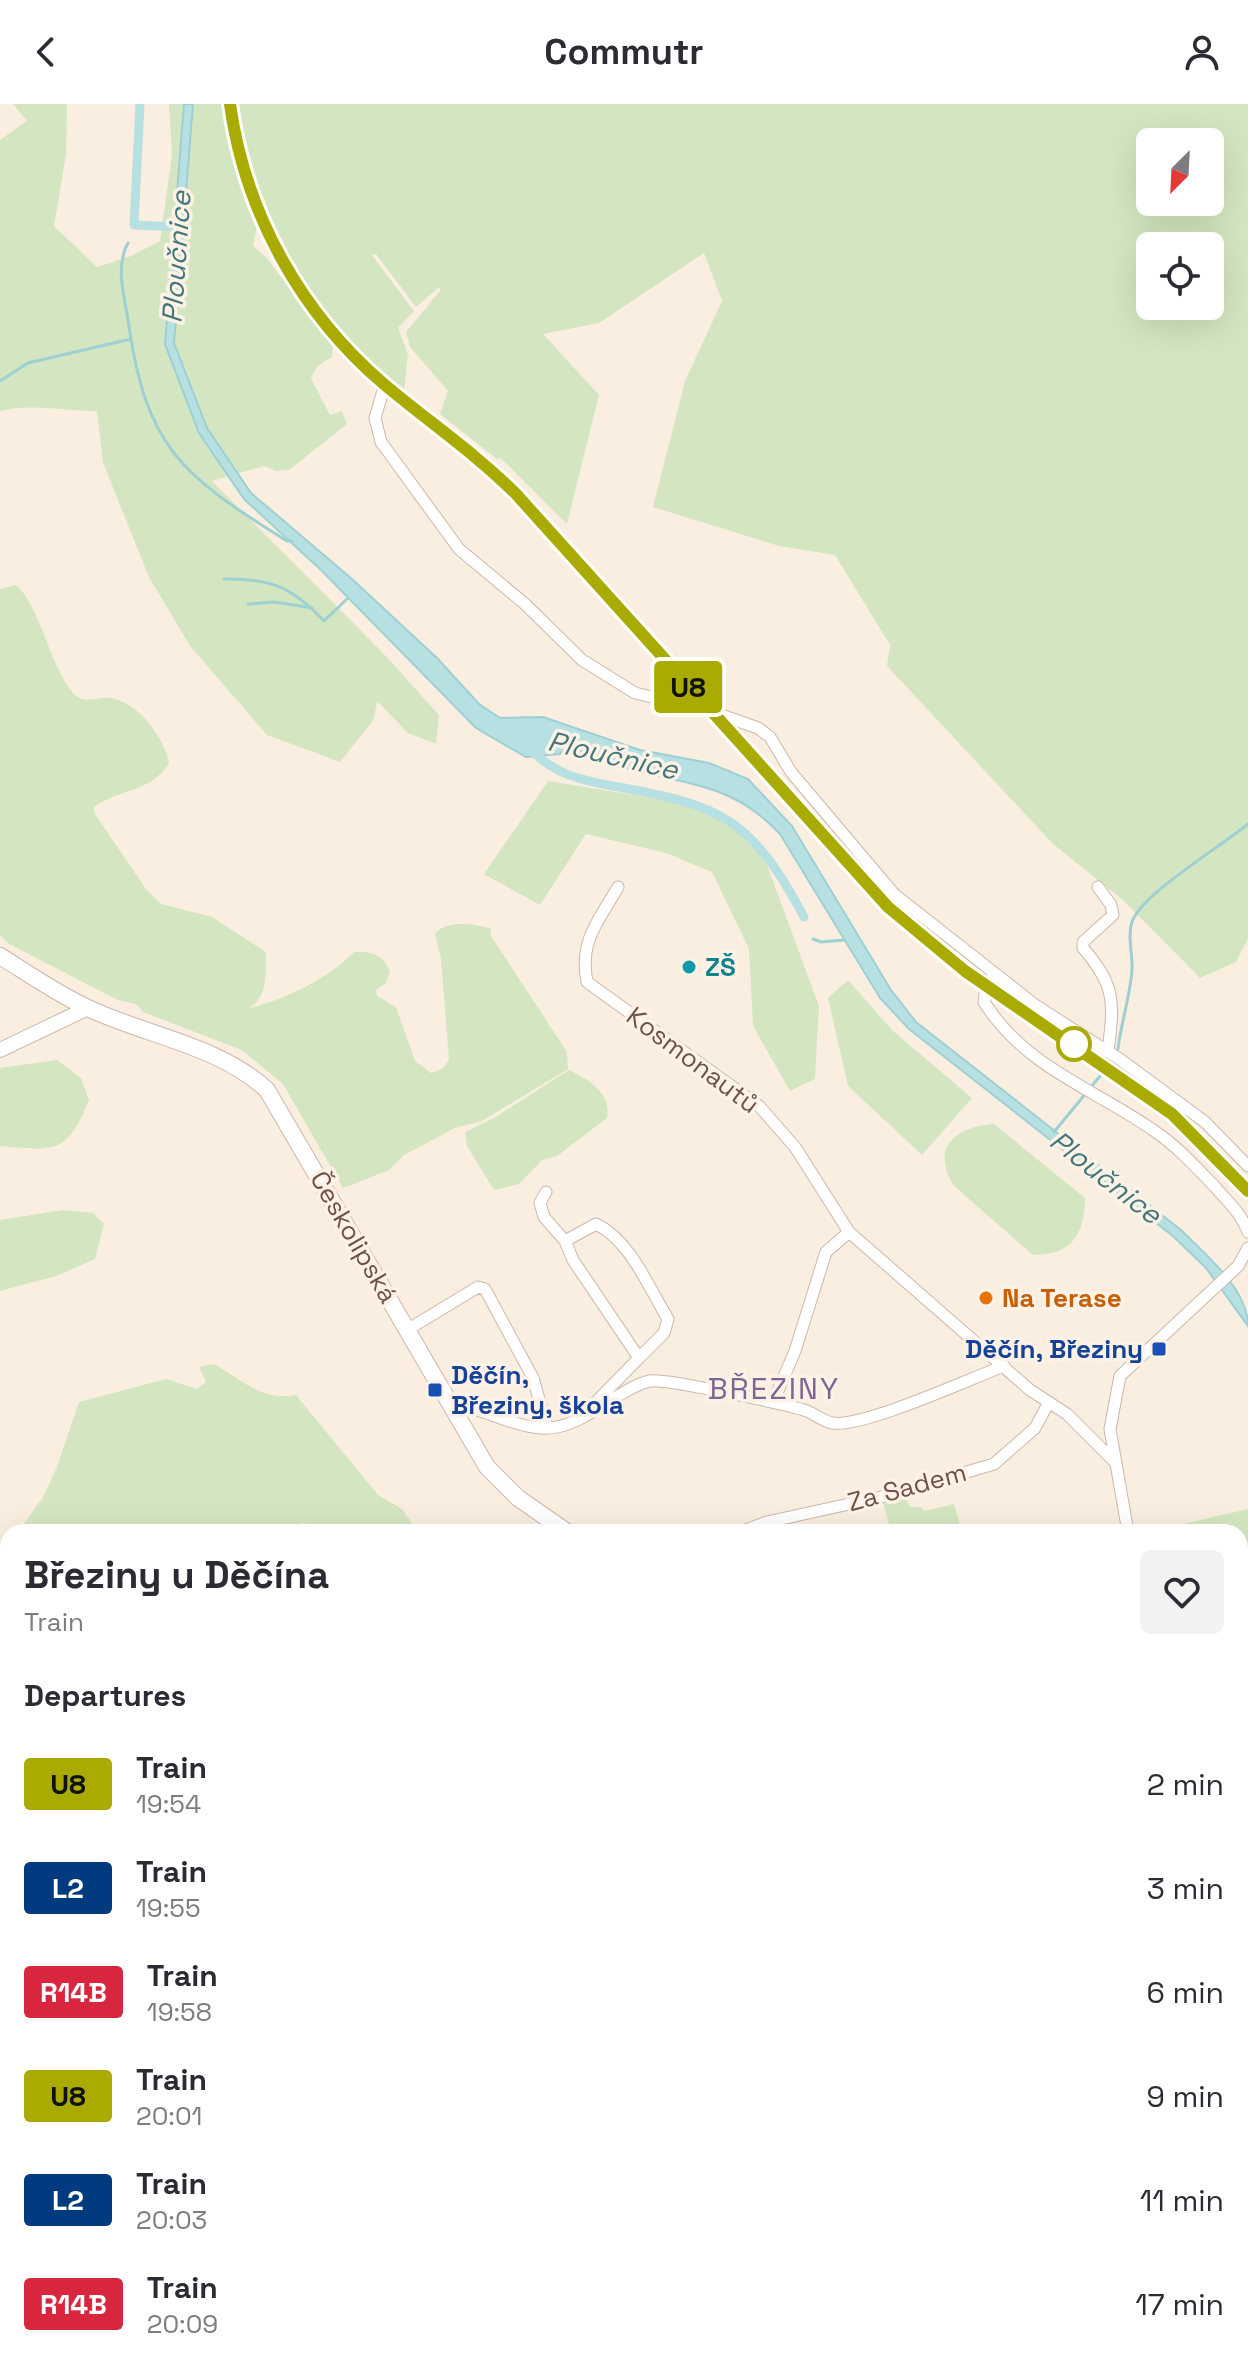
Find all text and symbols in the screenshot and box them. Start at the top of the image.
text: Commutr [544,29,704,75]
icon: back [24,30,68,74]
icon: person [1180,30,1224,74]
north arrow [1136,128,1224,216]
map controls [1136,128,1224,320]
water label: Ploučnice [153,188,199,324]
button: locate [1136,232,1224,320]
line badge: U8 [652,661,724,713]
text: U8 [670,669,706,705]
water label: Ploučnice [545,723,683,788]
place label: ZŠ [705,950,736,984]
marker: ZŠ [680,958,698,976]
street label: Kosmonautů [620,999,766,1121]
unlabelled marker [1057,1027,1091,1061]
water label: Ploučnice [1043,1122,1170,1233]
street label: Českolipská [303,1165,405,1309]
place label: Na Terase [1002,1281,1122,1315]
marker: Na Terase [977,1289,995,1307]
place label: Děčín, Březiny [965,1332,1143,1366]
marker: Děčín, Březiny [1150,1340,1168,1358]
place label: Děčín, Březiny, škola [451,1358,624,1422]
district label: BŘEZINY [708,1369,840,1408]
marker: Děčín, Březiny, škola [426,1381,444,1399]
street label: Za Sadem [844,1455,970,1519]
button: heart [1140,1550,1224,1634]
text: Březiny u Děčína [24,1551,329,1599]
text: Train [24,1605,84,1639]
text: Departures [24,1676,186,1715]
text: Train [136,1748,207,1787]
text: 2 min [1147,1765,1224,1804]
text: U8 [50,1766,86,1802]
text: 19:54 [136,1787,201,1821]
text: Train [136,1852,207,1891]
text: 3 min [1147,1869,1224,1908]
text: L2 [52,1870,84,1906]
text: 19:55 [136,1891,201,1925]
text: Train [147,1956,218,1995]
text: 6 min [1146,1973,1224,2012]
text: R14B [40,1974,107,2010]
text: 19:58 [147,1995,212,2029]
text: Train [136,2060,207,2099]
text: 9 min [1146,2077,1224,2116]
text: U8 [50,2078,86,2114]
text: 20:01 [136,2099,202,2133]
text: Train [136,2164,207,2203]
text: 11 min [1140,2181,1224,2220]
text: L2 [52,2182,84,2218]
text: 20:03 [136,2203,207,2237]
text: Train [147,2268,218,2307]
text: 17 min [1135,2285,1224,2324]
text: R14B [40,2286,107,2322]
text: 20:09 [147,2307,218,2341]

